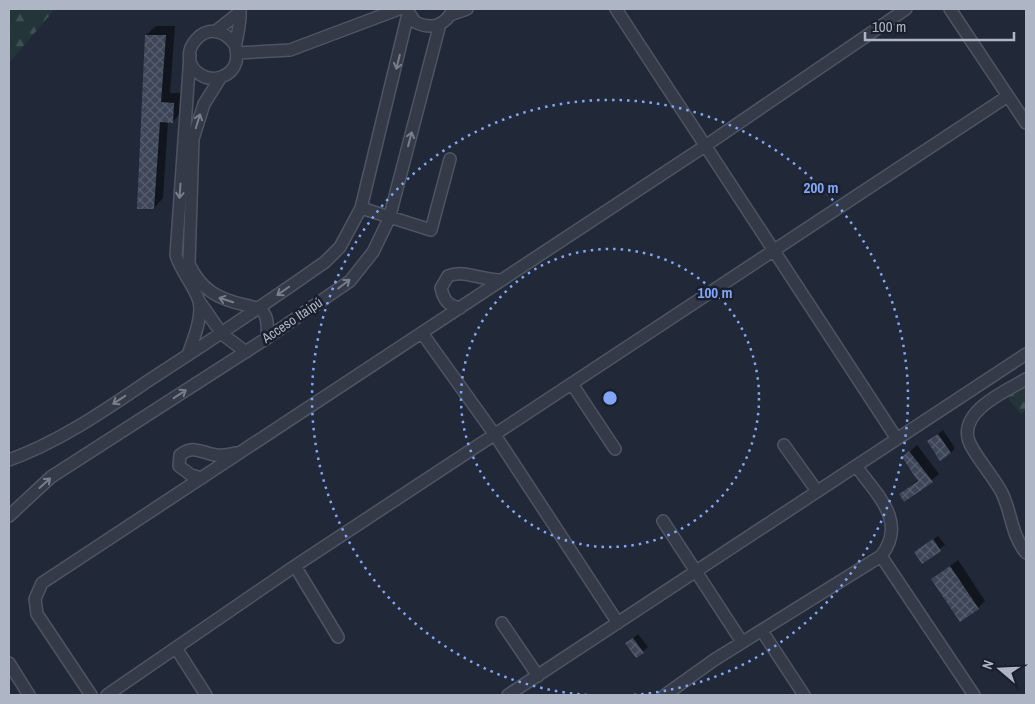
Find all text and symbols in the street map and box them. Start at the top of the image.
scale bar [865,10,1014,42]
text: 100 m [872,16,906,37]
one-way arrow [392,53,402,69]
one-way arrow [194,114,204,130]
one-way arrow [406,132,416,148]
text: 200 m [804,177,838,198]
one-way arrow [176,183,185,199]
one-way arrow [337,279,351,289]
text: 100 m [698,282,732,303]
one-way arrow [276,286,290,296]
street label: Acceso Itaipú [257,293,326,347]
one-way arrow [219,295,235,304]
one-way arrow [173,389,187,399]
centre of rings [601,389,619,407]
one-way arrow [112,396,126,406]
one-way arrow [38,477,51,489]
north arrow [975,644,1025,694]
text: N [978,658,998,672]

